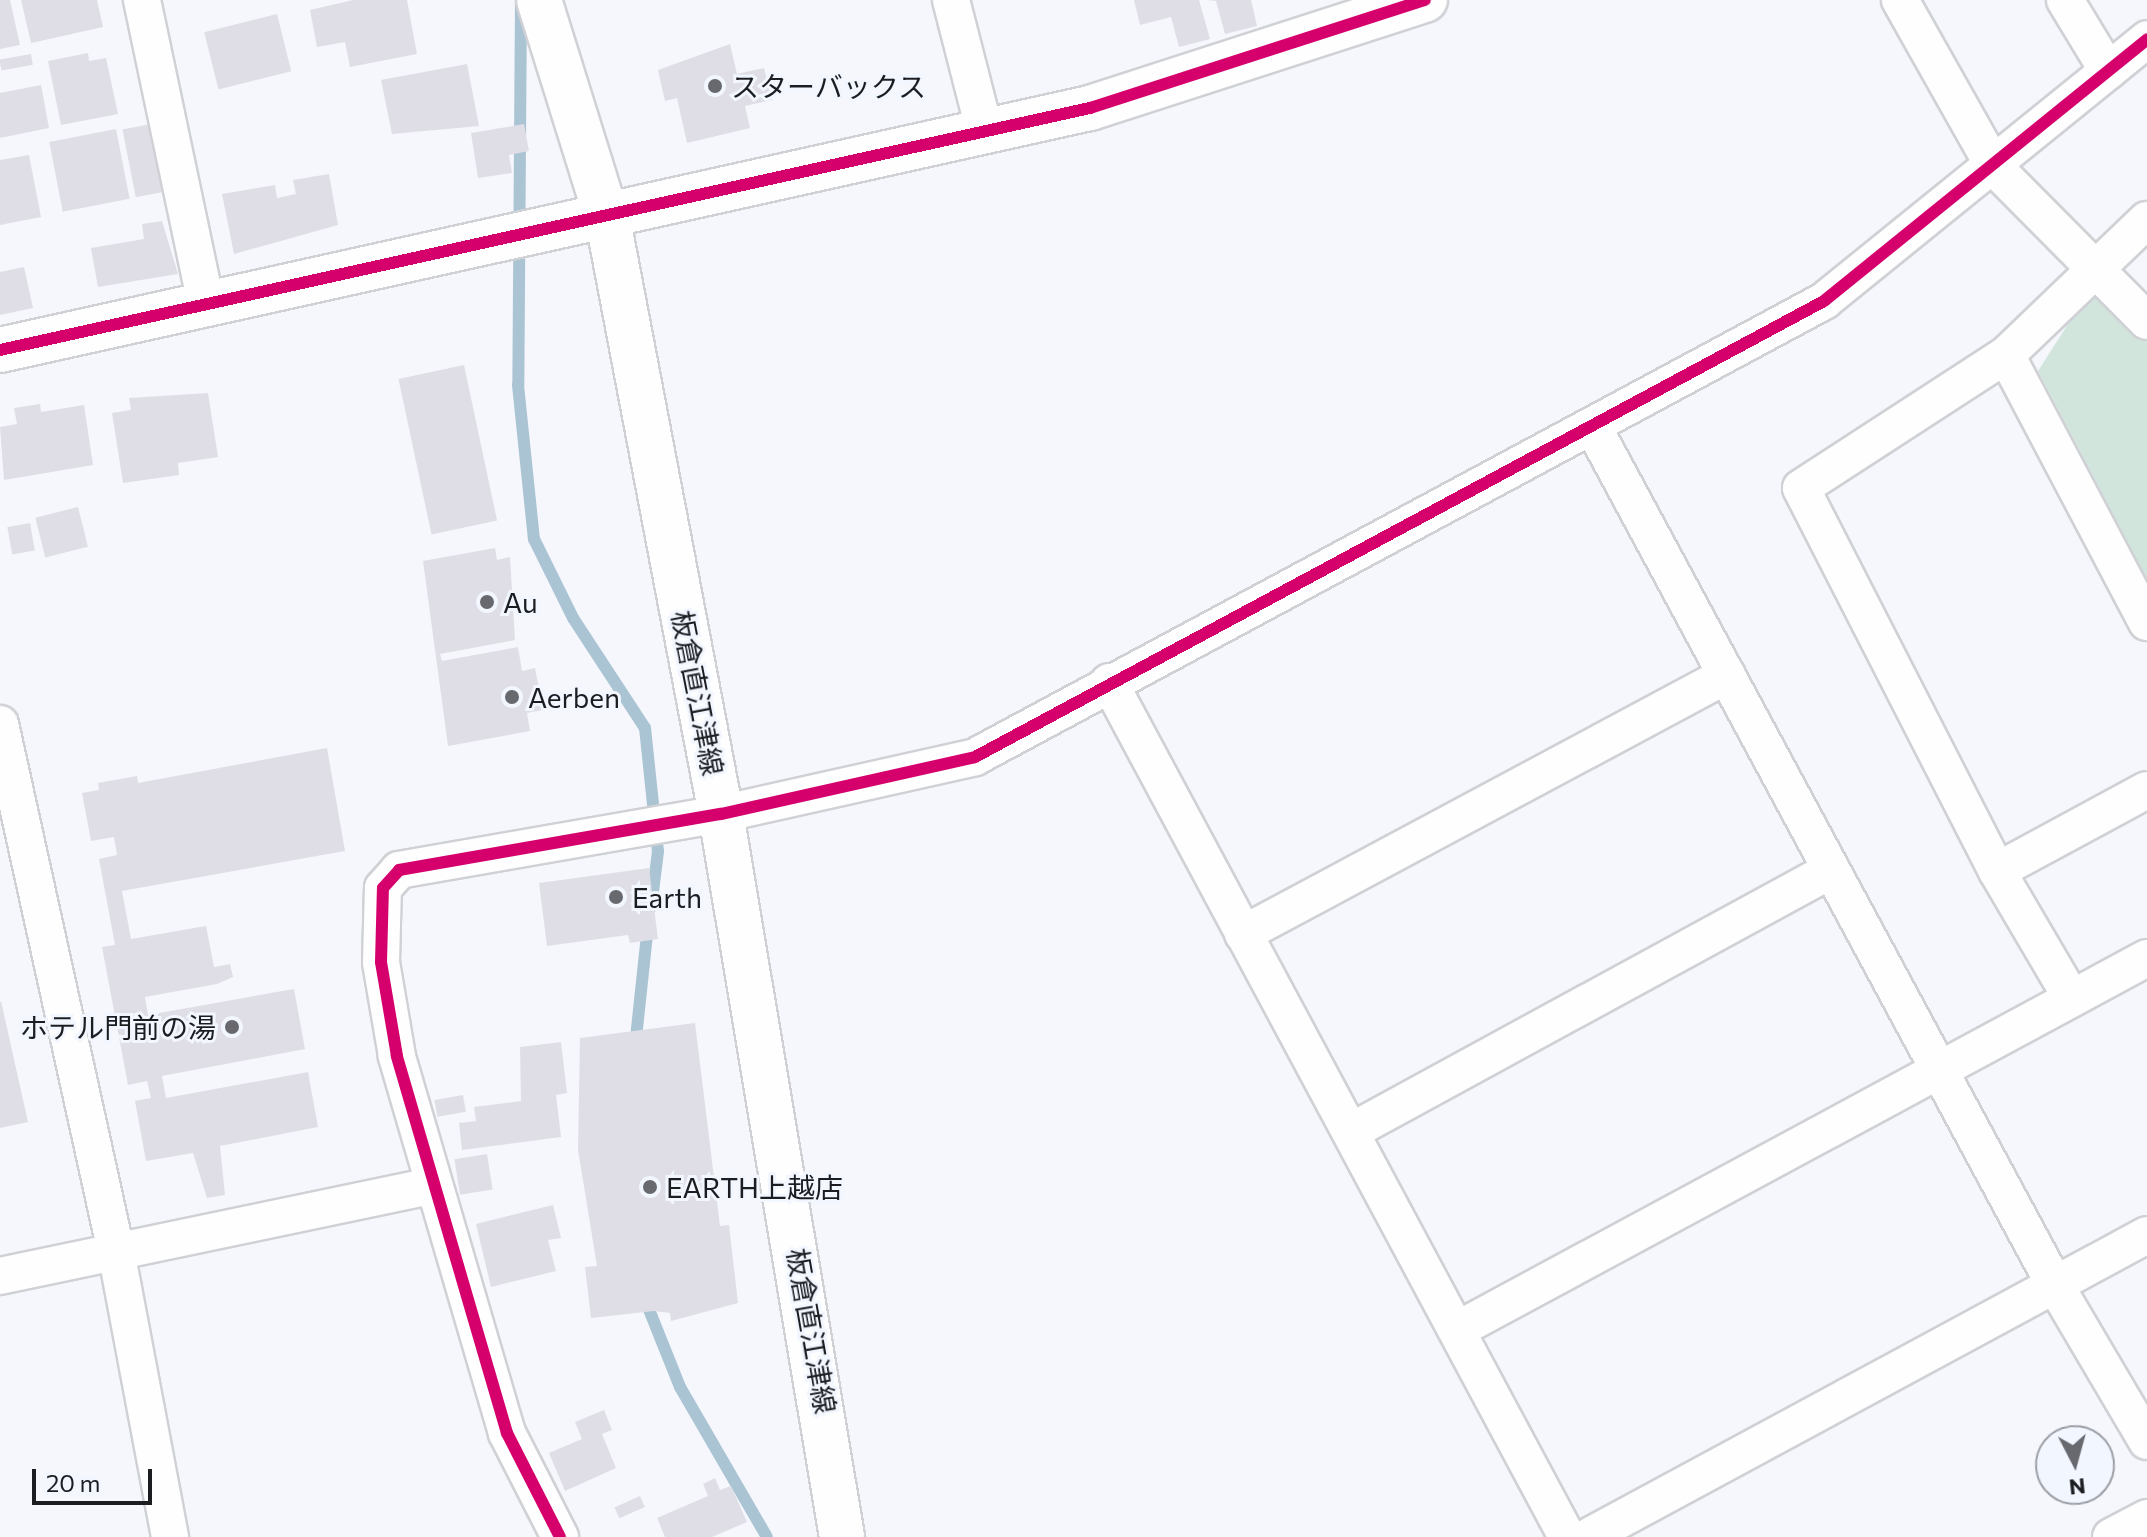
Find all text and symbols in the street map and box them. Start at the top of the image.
place label: スターバックス [731,69,927,103]
marker: スターバックス [706,77,724,95]
place label: Au [503,585,538,619]
marker: Au [478,593,496,611]
street label: 板倉直江津線 [665,607,731,779]
place label: Aerben [528,680,620,714]
marker: Aerben [503,688,521,706]
place label: Earth [632,880,702,914]
marker: Earth [607,888,625,906]
place label: ホテル門前の湯 [20,1010,216,1044]
marker: ホテル門前の湯 [223,1018,241,1036]
place label: EARTH上越店 [666,1170,843,1204]
marker: EARTH上越店 [641,1178,659,1196]
street label: 板倉直江津線 [781,1245,843,1417]
north arrow [2035,1425,2115,1505]
scale bar [36,1453,156,1503]
text: 20 m [46,1468,100,1497]
text: N [2068,1473,2087,1502]

